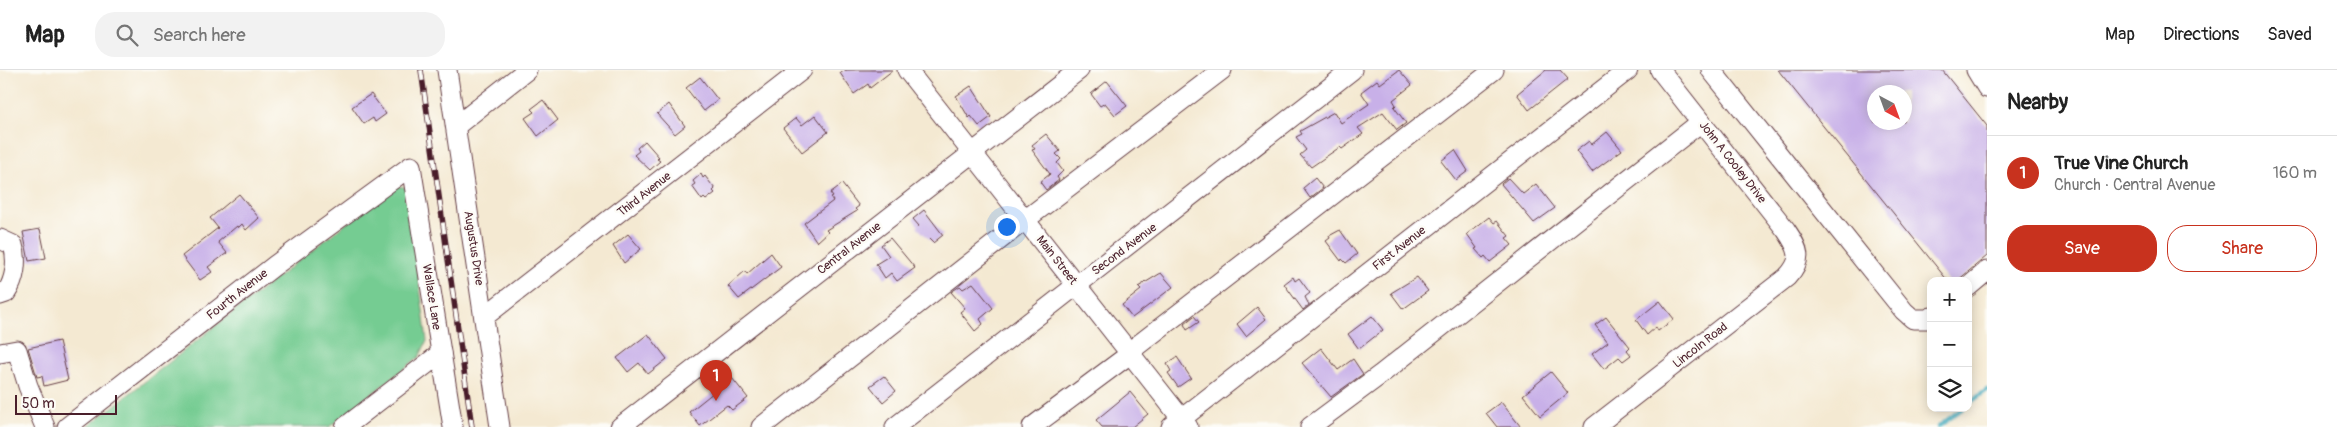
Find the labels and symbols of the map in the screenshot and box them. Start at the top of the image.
north arrow [1867,85,1912,130]
street label: John A Cooley Drive [1696,118,1769,206]
street label: Third Avenue [614,169,674,220]
street label: Augustus Drive [460,210,487,286]
your location [994,214,1020,240]
street label: Central Avenue [814,219,884,278]
street label: Second Avenue [1089,220,1160,279]
street label: First Avenue [1370,223,1429,274]
street label: Main Street [1033,233,1081,288]
street label: Wallace Lane [419,263,444,331]
street label: Fourth Avenue [204,266,271,323]
street label: Lincoln Road [1670,319,1731,371]
pin: 1 [700,360,732,401]
scale bar [15,392,118,415]

